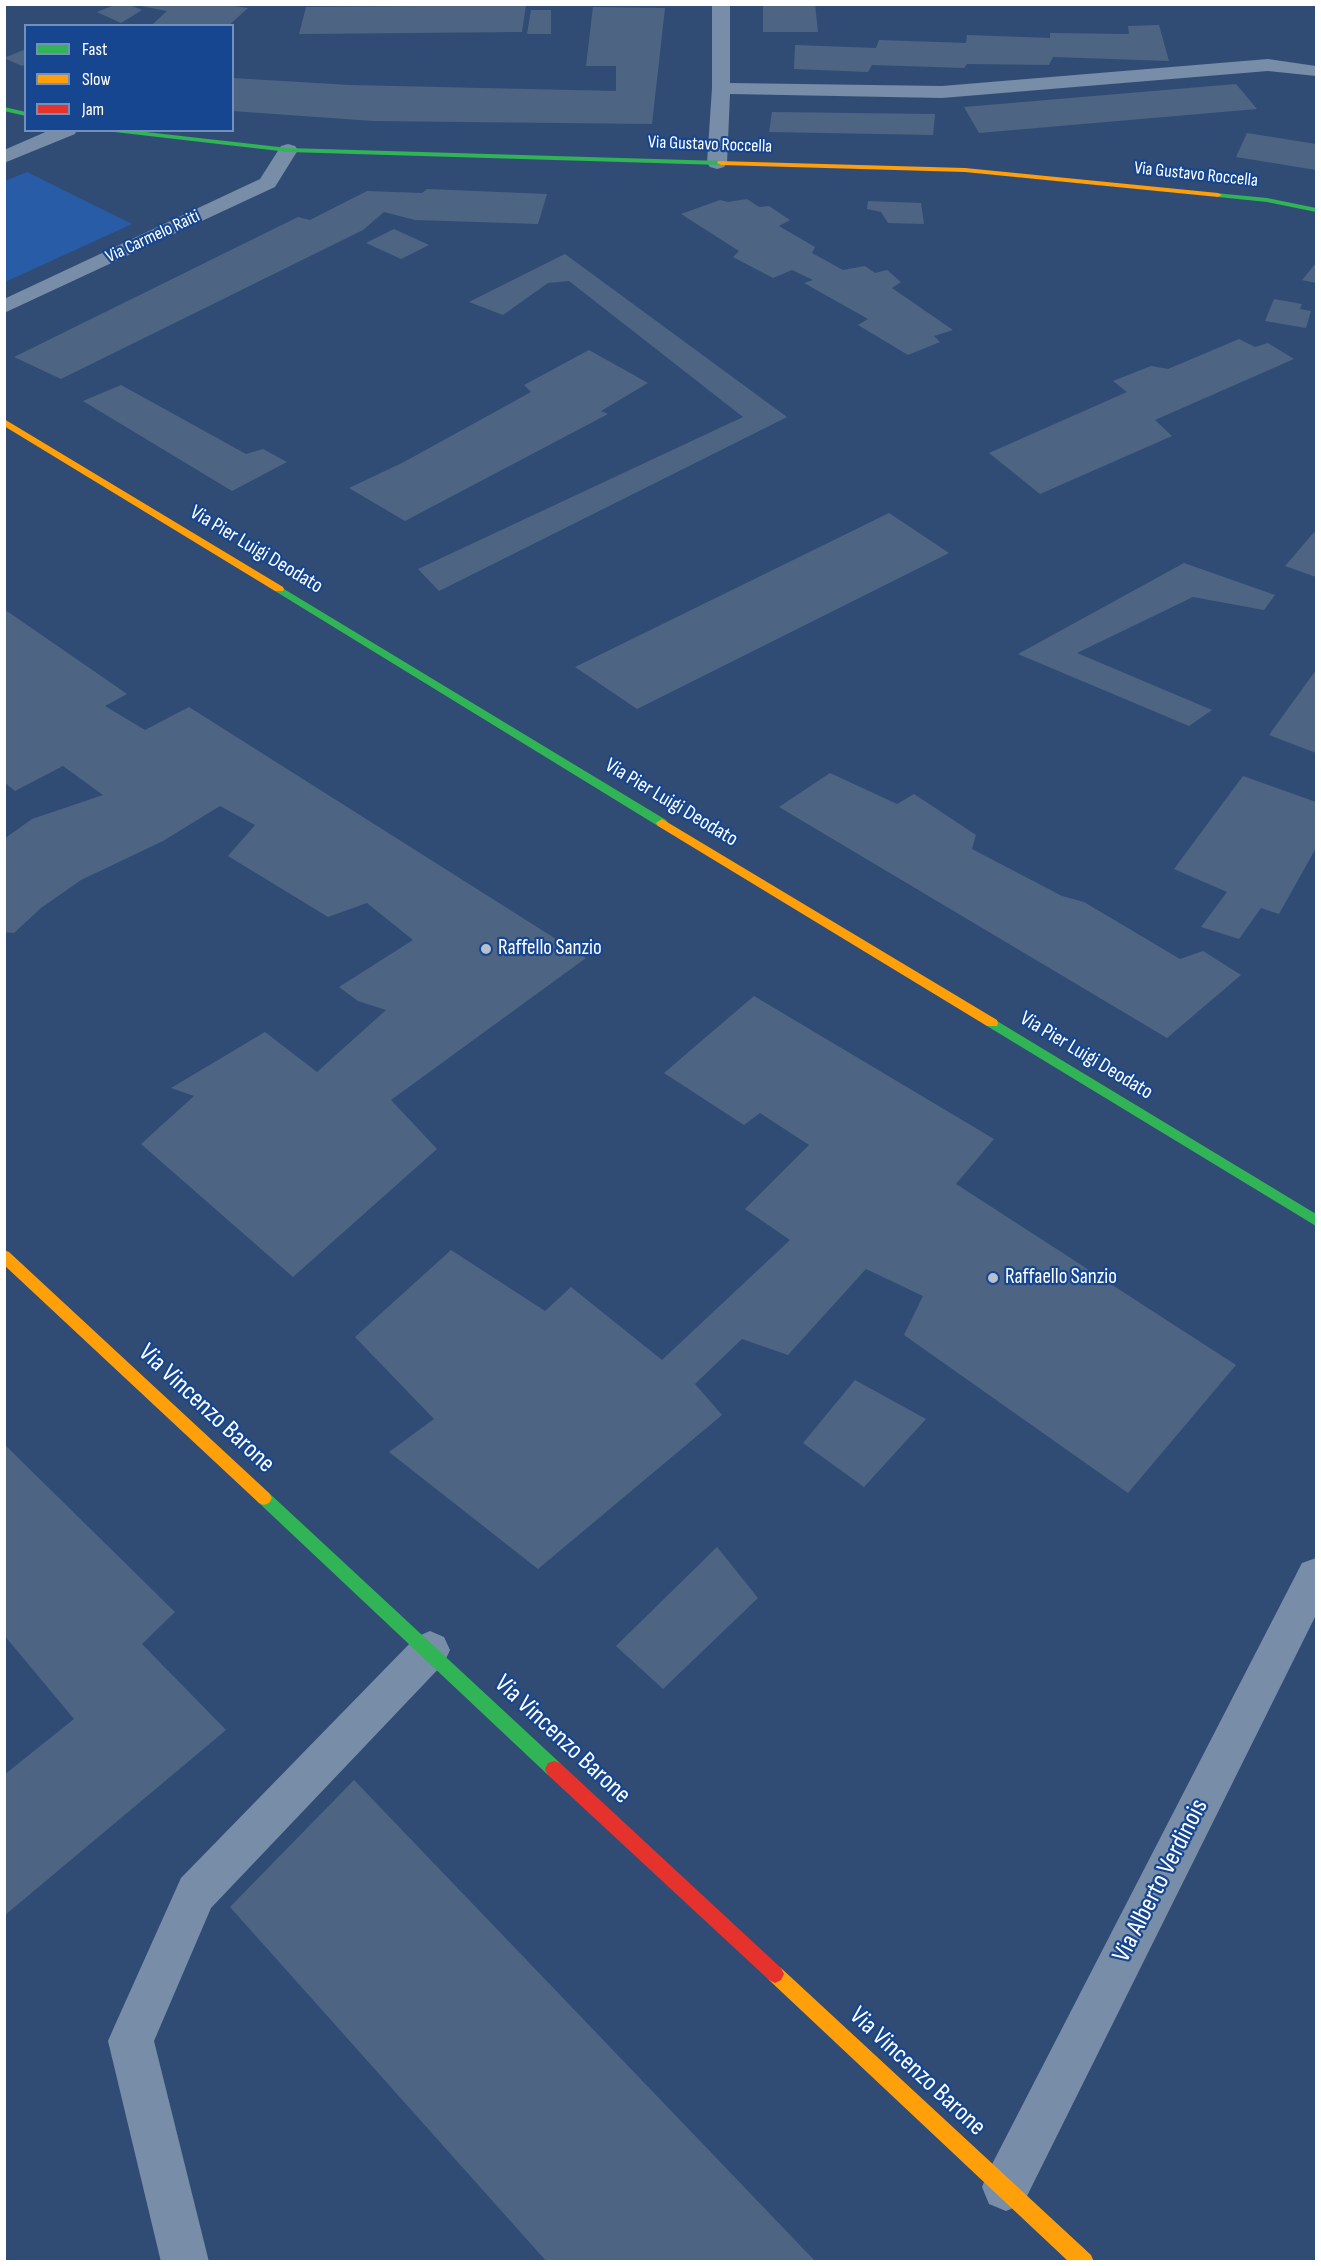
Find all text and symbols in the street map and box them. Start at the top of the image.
legend [24,24,234,132]
text: Fast [82,39,107,60]
text: Slow [82,69,111,90]
text: Jam [82,99,104,120]
street label: Via Gustavo Roccella [648,132,772,158]
street label: Via Gustavo Roccella [1133,158,1259,192]
street label: Via Carmelo Raiti [102,206,204,268]
street label: Via Pier Luigi Deodato [185,500,327,600]
street label: Via Pier Luigi Deodato [600,753,742,853]
place label: Raffello Sanzio [498,936,602,962]
marker: Raffello Sanzio [479,942,493,956]
street label: Via Pier Luigi Deodato [1015,1006,1157,1106]
place label: Raffaello Sanzio [1005,1265,1117,1291]
marker: Raffaello Sanzio [986,1271,1000,1285]
street label: Via Vincenzo Barone [131,1338,281,1480]
street label: Via Vincenzo Barone [487,1669,637,1811]
street label: Via Alberto Verdinois [1107,1794,1215,1968]
street label: Via Vincenzo Barone [842,2001,992,2143]

